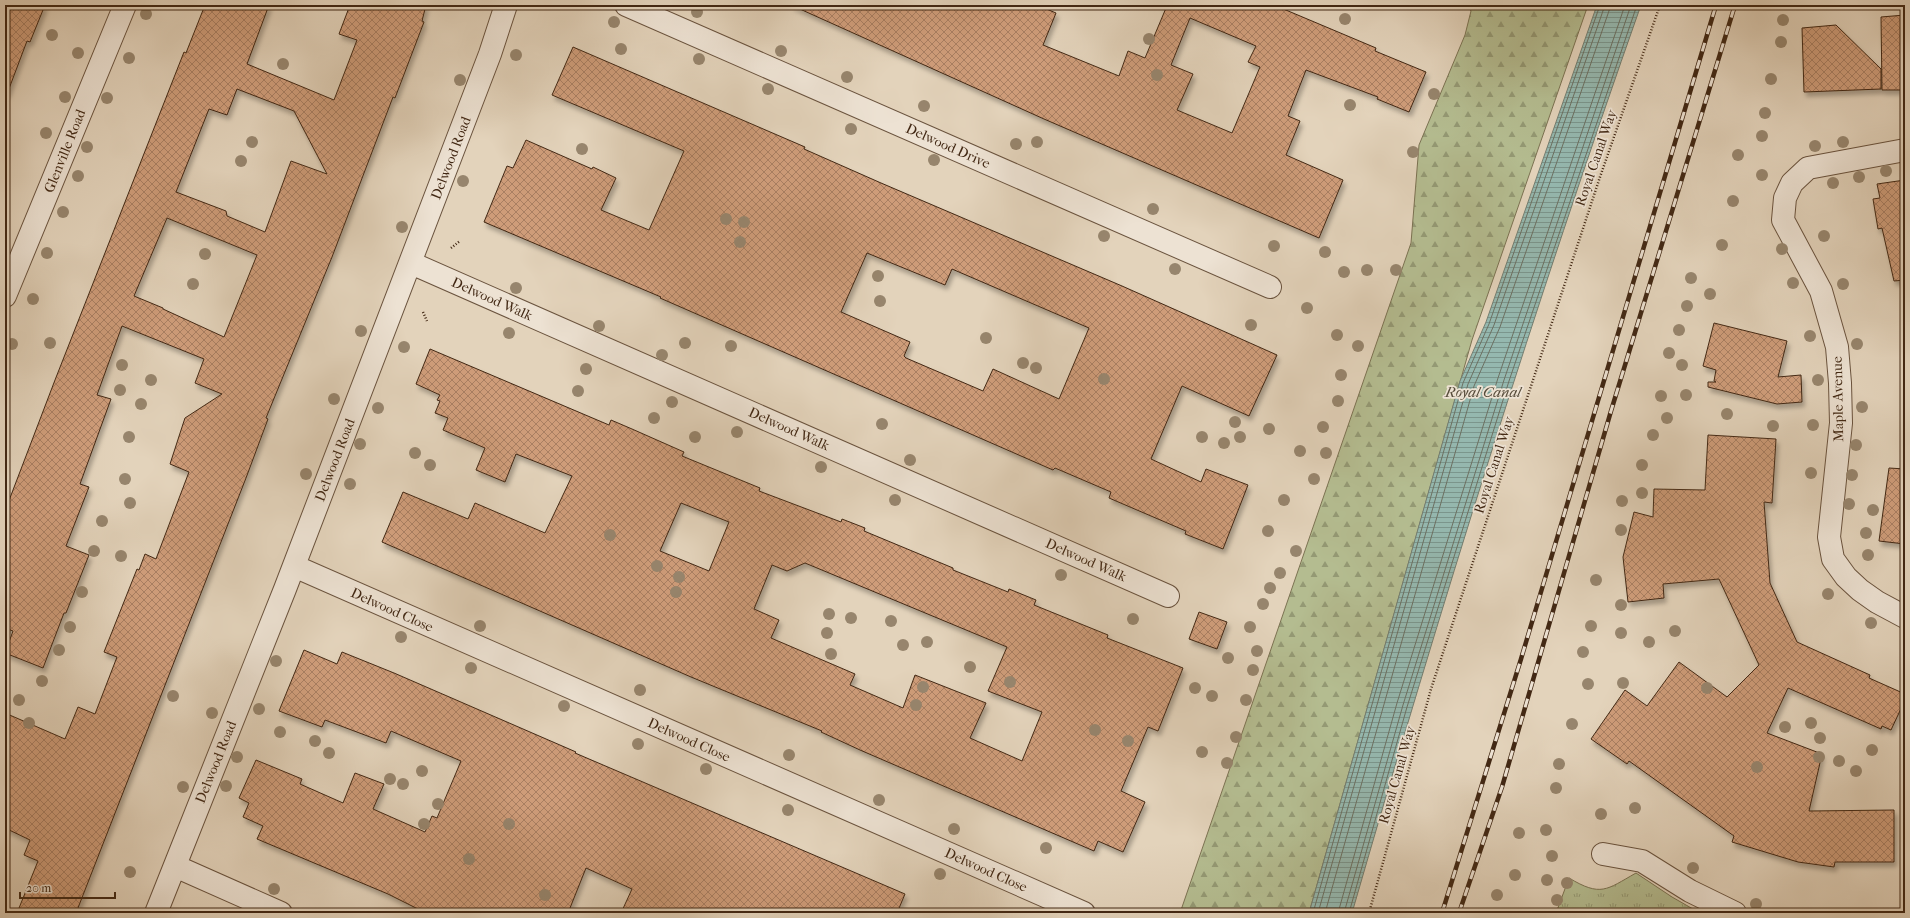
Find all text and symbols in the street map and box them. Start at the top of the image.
street label: Glenville Road [41,107,90,195]
street label: Royal Canal Way [1571,107,1621,209]
street label: Delwood Road [427,114,475,202]
street label: Delwood Drive [903,120,993,172]
street label: Delwood Walk [449,274,536,325]
street label: Maple Avenue [1829,356,1847,442]
water label: Royal Canal [1444,383,1523,401]
street label: Delwood Walk [746,404,833,455]
street label: Royal Canal Way [1470,414,1518,516]
street label: Delwood Road [311,416,359,504]
street label: Delwood Walk [1043,535,1130,586]
street label: Delwood Close [348,584,436,636]
street label: Delwood Close [645,714,733,766]
street label: Delwood Road [192,718,240,806]
street label: Royal Canal Way [1375,724,1419,826]
street label: Delwood Close [942,844,1030,896]
scale bar [20,874,115,900]
text: 20 m [26,881,51,895]

